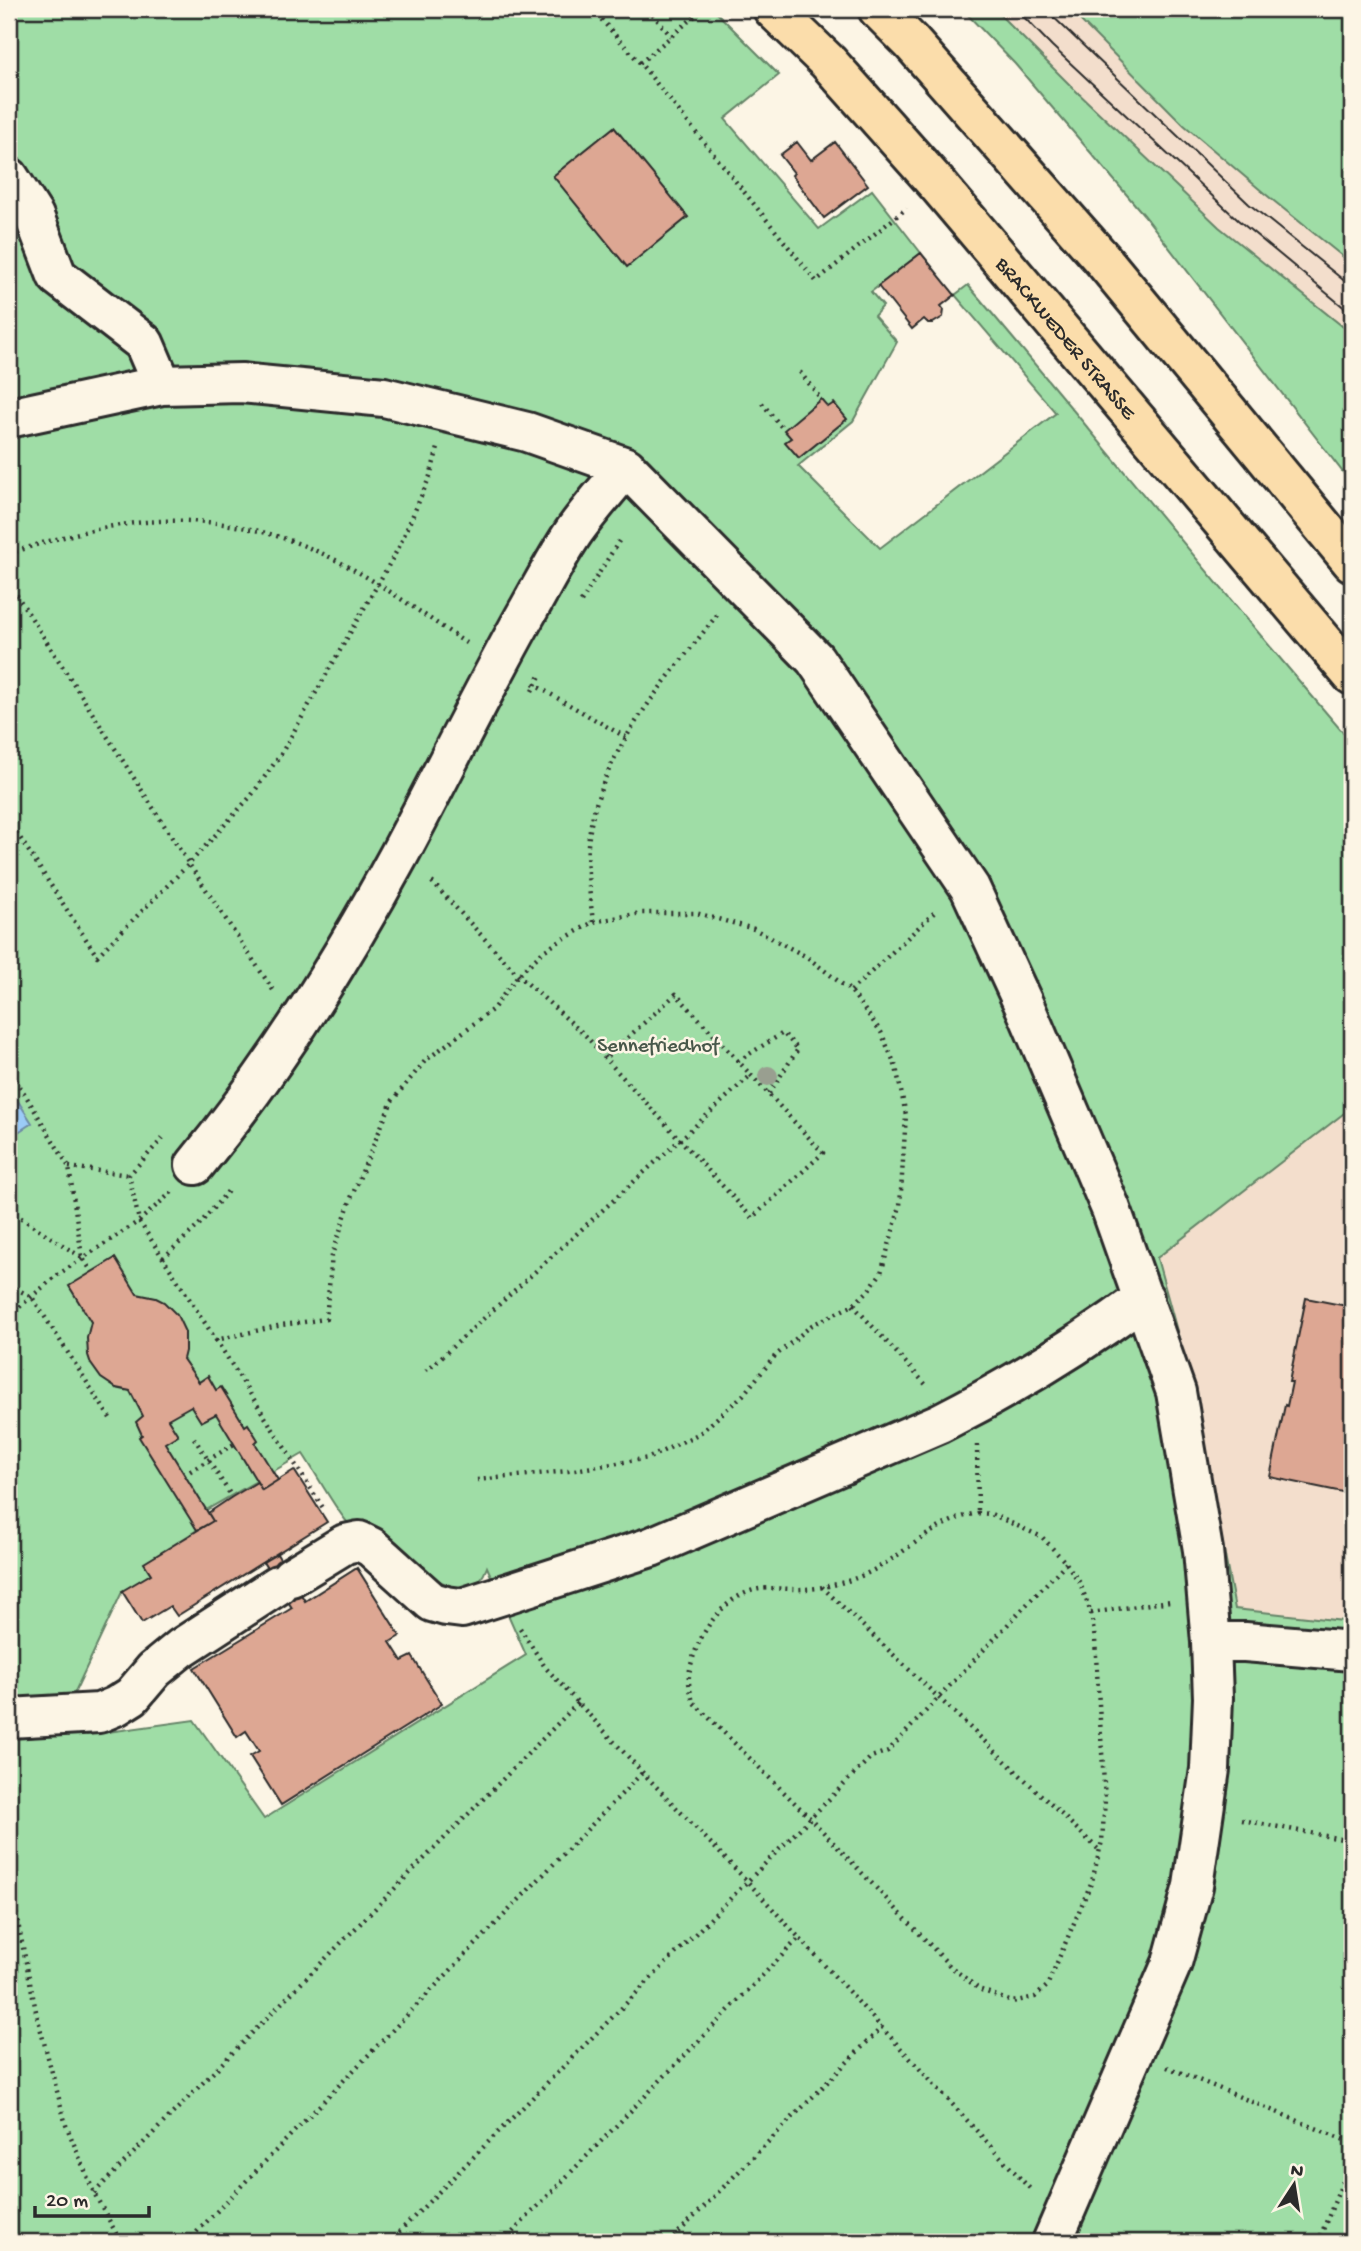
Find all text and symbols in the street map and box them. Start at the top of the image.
street label: BRACKWEDER STRASSE [988,253,1140,427]
park label: Sennefriedhof [597,1035,720,1060]
north arrow [1260,2150,1330,2220]
text: N [1288,2159,1305,2184]
scale bar [35,2174,149,2218]
text: 20 m [46,2190,88,2215]

